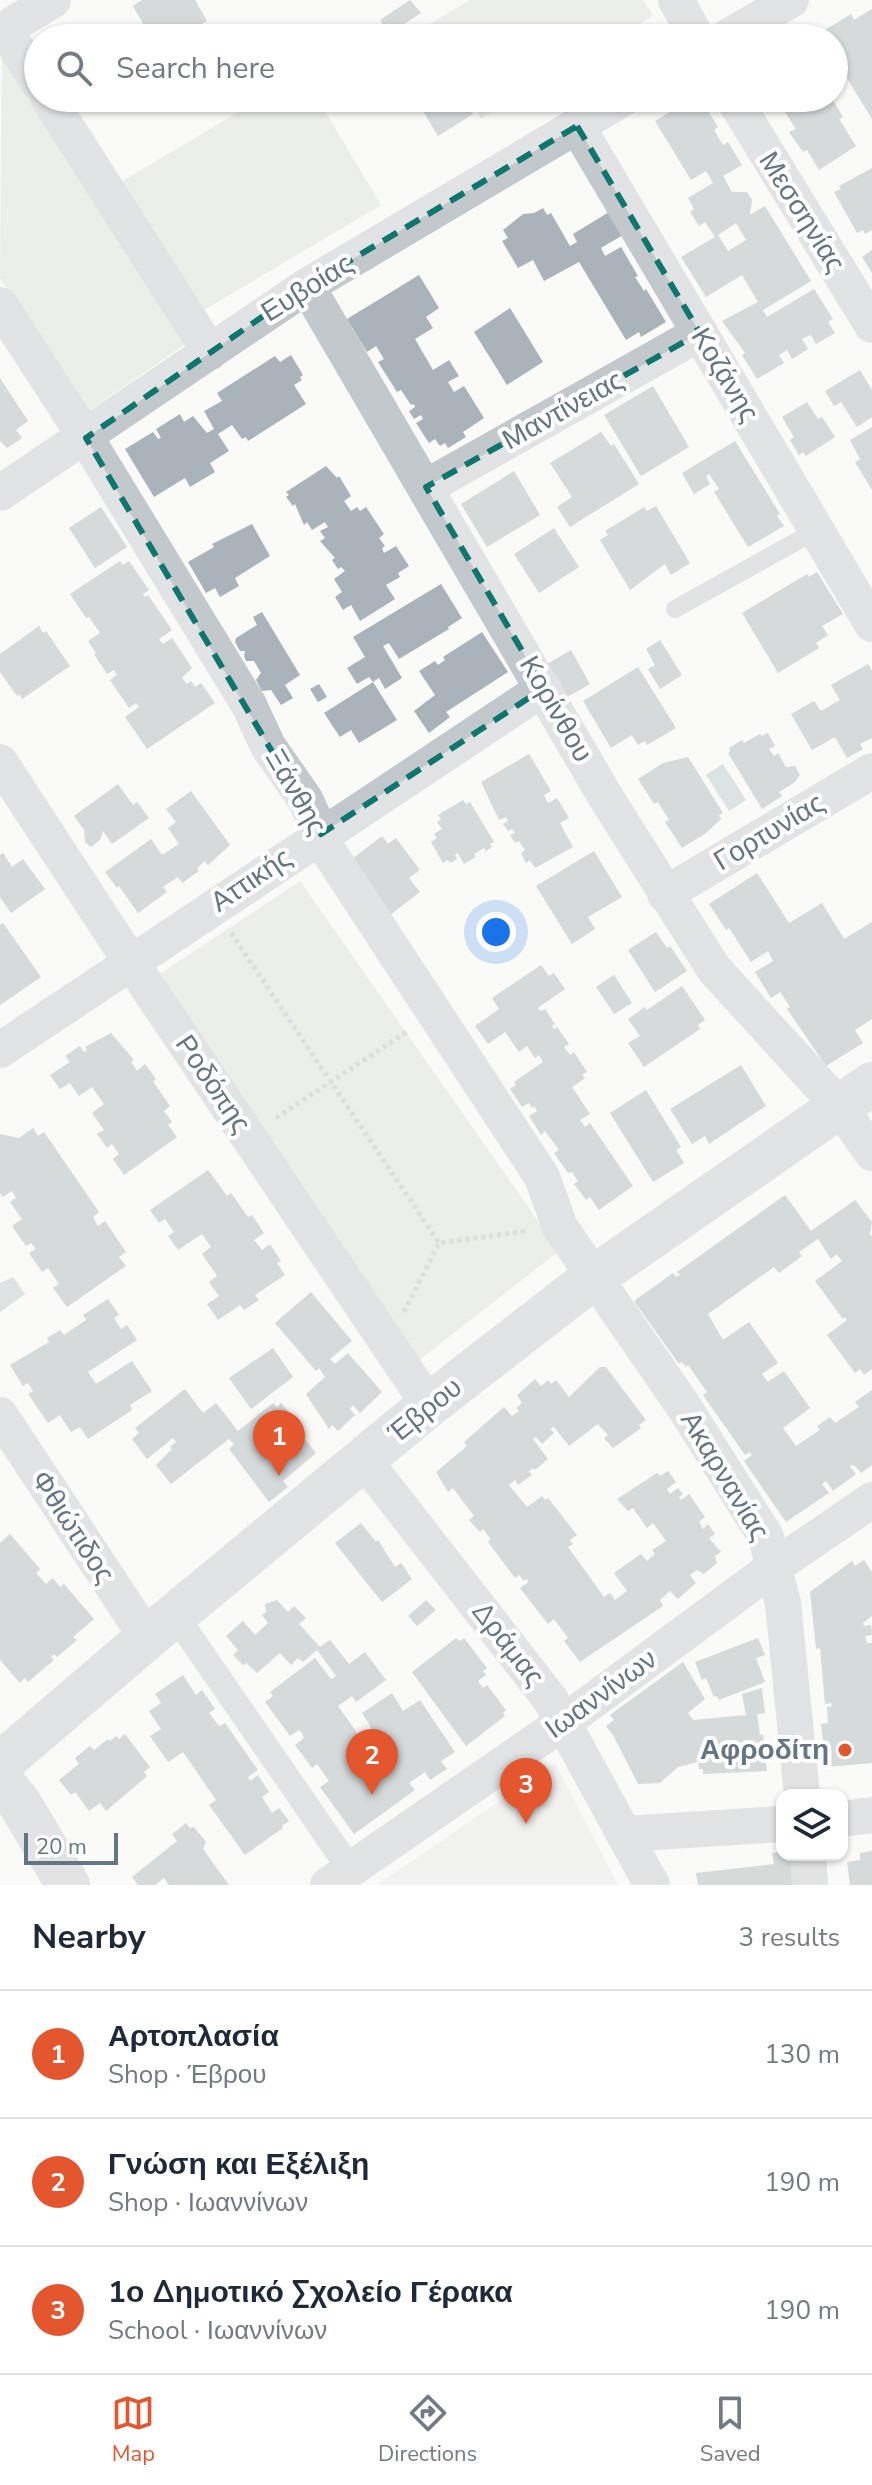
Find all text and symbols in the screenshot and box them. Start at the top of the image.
search box [24,24,848,112]
icon: search [52,46,96,90]
text: Search here [116,48,275,89]
street label: Μεσσηνίας [750,144,854,280]
street label: Ευβοίας [254,245,360,331]
street label: Κοζάνης [682,321,768,429]
street label: Μαντίνειας [496,361,630,459]
street label: Κορίνθου [510,649,602,769]
street label: Ξάνθης [256,742,336,842]
street label: Γορτυνίας [707,784,831,880]
street label: Αττικής [203,839,299,921]
your location [476,912,516,952]
street label: Ροδόπης [166,1027,260,1141]
street label: Έβρου [379,1369,470,1452]
street label: Ακαρνανίας [671,1404,779,1548]
pin: 1 [253,1410,305,1476]
street label: Φθιώτιδος [22,1463,124,1591]
street label: Δράμας [463,1594,553,1694]
street label: Ιωαννίνων [537,1640,665,1748]
pin: 2 [346,1729,398,1795]
place label: Αφροδίτη [700,1731,829,1769]
marker: Αφροδίτη [836,1741,854,1759]
pin: 3 [500,1758,552,1824]
map controls [776,1789,848,1861]
button: layers [776,1789,848,1861]
scale bar [24,1829,118,1865]
text: 20 m [36,1832,87,1862]
text: Nearby [32,1914,146,1960]
text: 3 results [739,1920,840,1955]
text: Αρτοπλασία [108,2016,279,2057]
text: 1 [50,2037,66,2072]
text: 130 m [764,2037,840,2072]
text: Shop · Έβρου [108,2057,266,2092]
text: Γνώση και Εξέλιξη [108,2144,369,2185]
text: 2 [50,2165,66,2200]
text: 190 m [764,2165,840,2200]
text: Shop · Ιωαννίνων [108,2185,308,2220]
text: 1ο Δημοτικό Σχολείο Γέρακα [108,2272,513,2313]
text: 3 [50,2293,66,2328]
text: 190 m [764,2293,840,2328]
text: School · Ιωαννίνων [108,2313,327,2348]
tab: Map [111,2391,155,2469]
tab: Directions [378,2391,477,2469]
tab: Saved [700,2391,761,2469]

